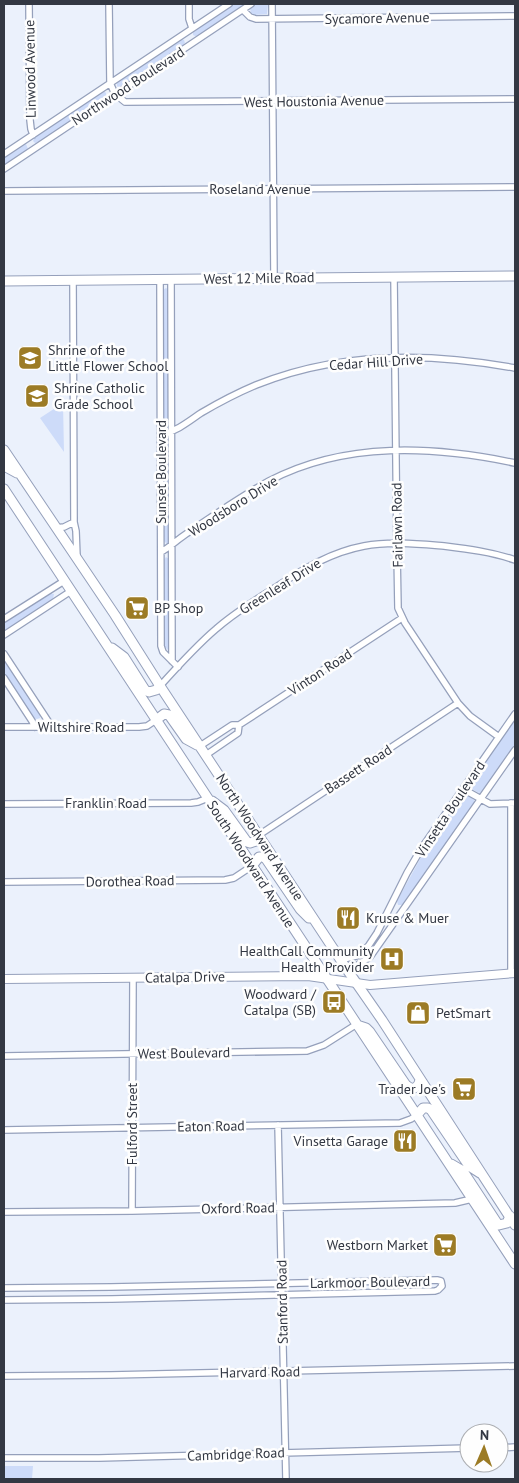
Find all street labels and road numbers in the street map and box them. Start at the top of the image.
street label: Sycamore Avenue [324,8,430,28]
street label: Linwood Avenue [20,20,40,118]
street label: Northwood Boulevard [68,43,188,129]
street label: West Houstonia Avenue [244,91,384,111]
street label: Roseland Avenue [209,180,311,198]
street label: West 12 Mile Road [203,268,315,288]
street label: Cedar Hill Drive [328,350,424,374]
street label: Sunset Boulevard [152,420,170,524]
street label: Woodsboro Drive [185,471,281,541]
street label: Fairlawn Road [387,482,407,568]
street label: Greenleaf Drive [236,554,324,618]
street label: Vinton Road [284,645,355,700]
street label: Wiltshire Road [38,718,124,736]
street label: Bassett Road [321,741,395,797]
street label: Vinsetta Boulevard [410,757,489,862]
street label: North Woodward Avenue [212,770,308,904]
street label: Franklin Road [65,794,147,812]
street label: South Woodward Avenue [203,797,299,931]
street label: Dorothea Road [85,871,175,891]
street label: Catalpa Drive [145,967,225,987]
street label: West Boulevard [138,1043,230,1063]
street label: Fulford Street [123,1083,141,1165]
street label: Eaton Road [177,1116,245,1136]
street label: Oxford Road [201,1198,275,1218]
street label: Stanford Road [272,1260,292,1344]
street label: Larkmoor Boulevard [310,1272,430,1292]
street label: Harvard Road [220,1362,300,1382]
street label: Cambridge Road [187,1443,285,1465]

